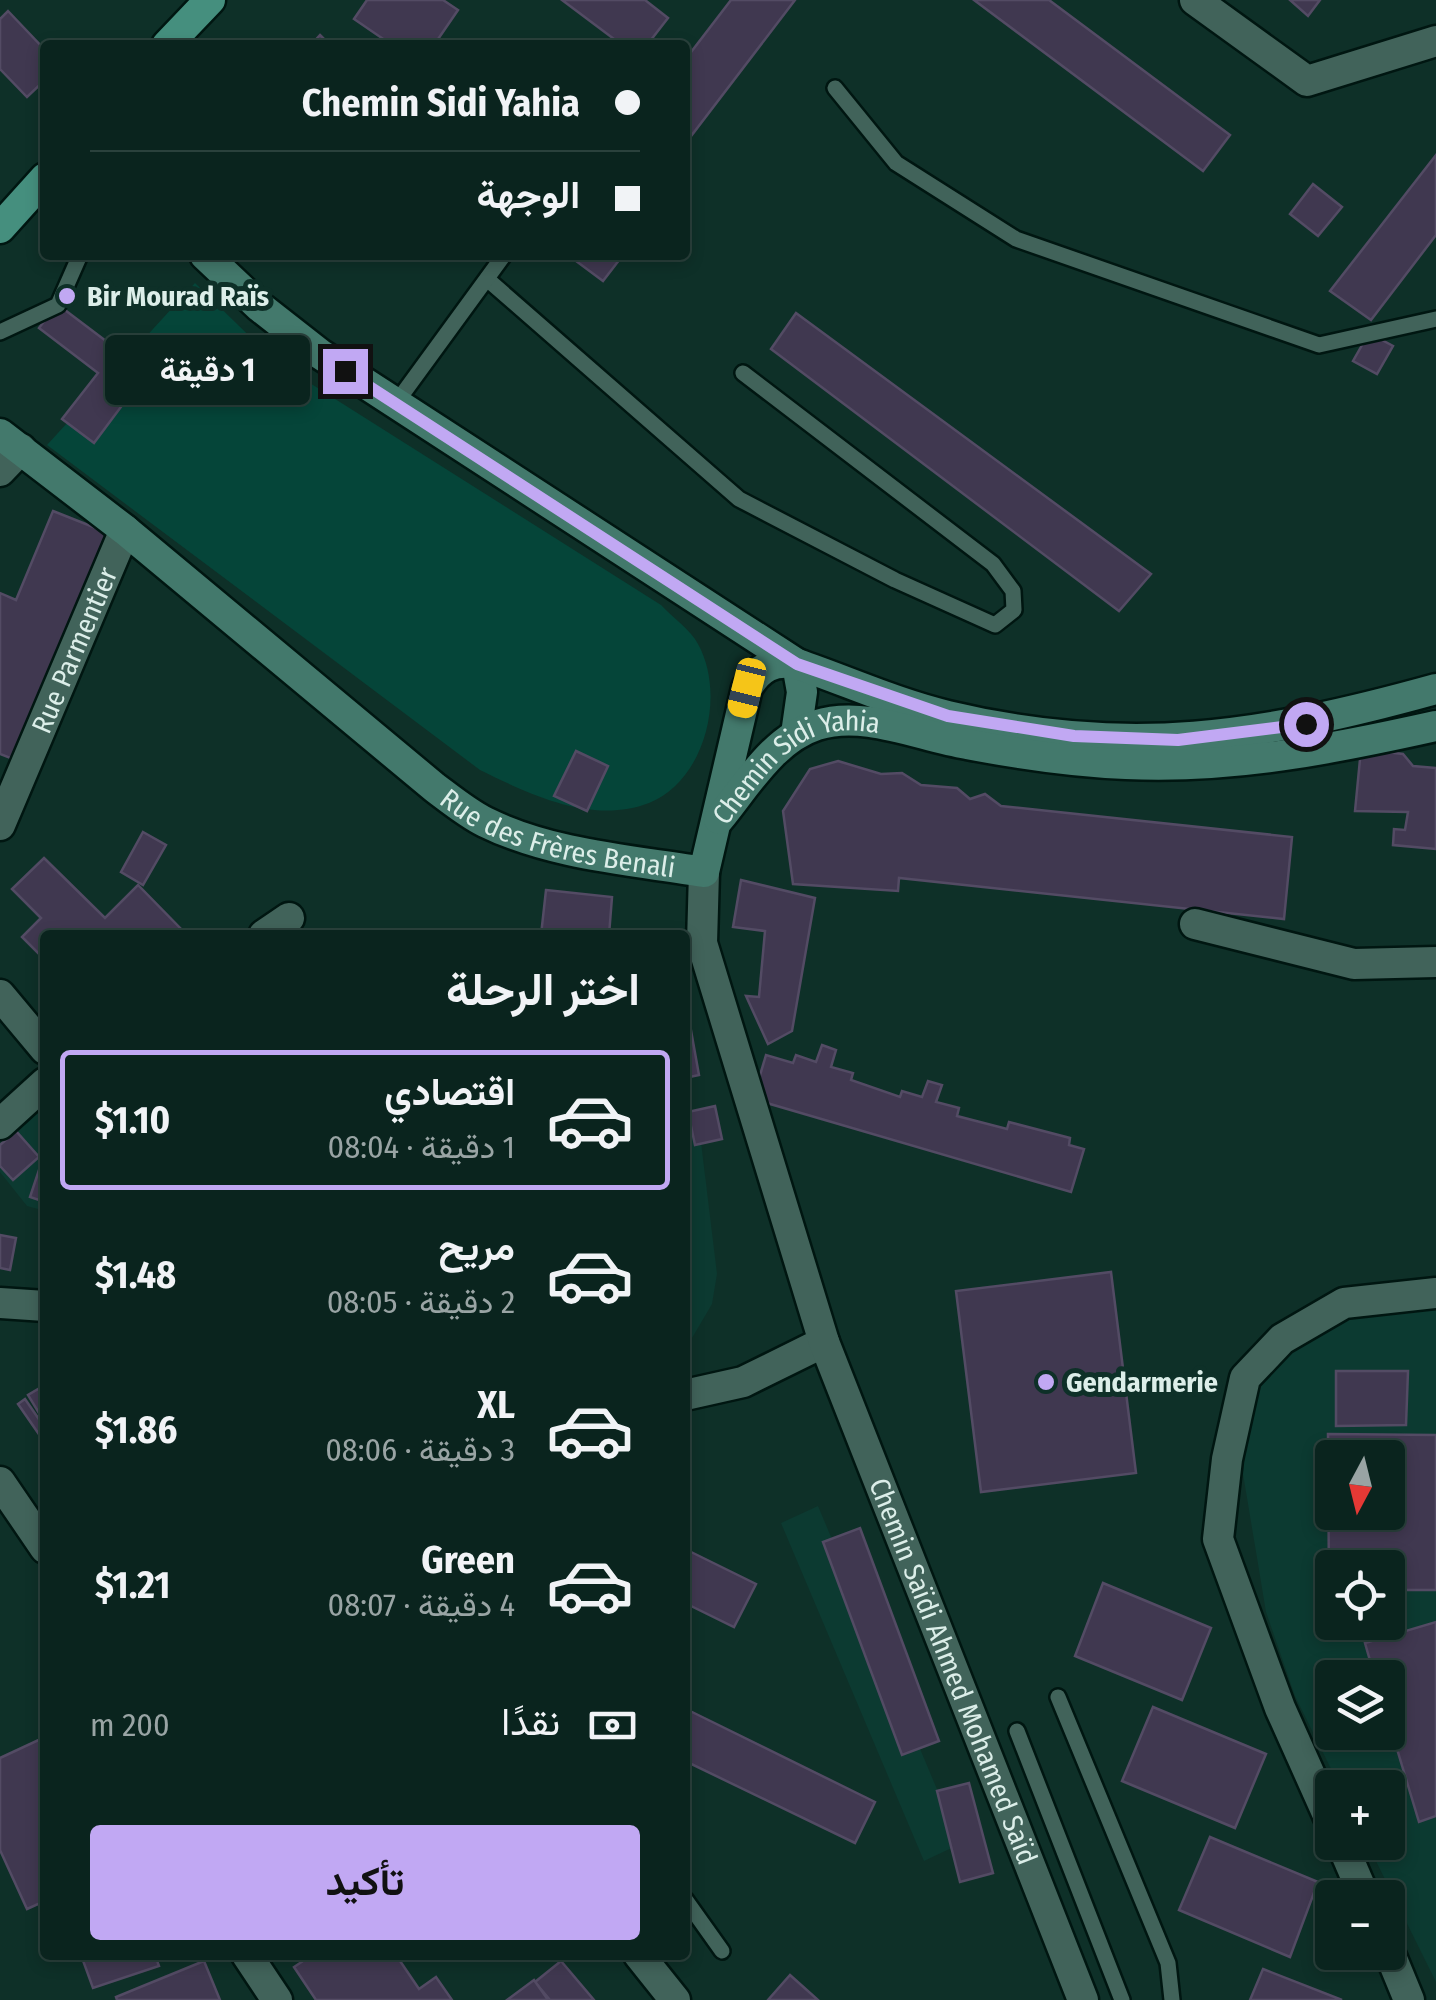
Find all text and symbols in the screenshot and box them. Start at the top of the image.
text: Chemin Sidi Yahia [302,80,580,126]
text: الوجهة [477,172,580,218]
place label: Bir Mourad Raïs [87,280,269,313]
marker: Bir Mourad Raïs [56,285,78,307]
callout: 1 دقيقة [105,336,310,406]
route end [323,349,368,394]
text: 1 دقيقة [160,351,255,389]
street label: Rue Parmentier [25,562,124,738]
car [725,655,769,721]
route start [1284,702,1329,747]
street label: Chemin Sidi Yahia [705,704,882,831]
street label: Rue des Frères Benali [434,782,677,884]
text: اختر الرحلة [446,963,640,1017]
text: اقتصادي [384,1069,515,1115]
icon: car [545,1075,635,1165]
text: $1.10 [95,1097,170,1143]
text: 1 دقيقة · 08:04 [327,1128,515,1166]
text: مريح [439,1224,515,1270]
icon: car [545,1230,635,1320]
text: $1.48 [95,1252,176,1298]
text: 2 دقيقة · 08:05 [327,1283,515,1321]
place label: Gendarmerie [1066,1366,1218,1399]
marker: Gendarmerie [1035,1371,1057,1393]
text: XL [477,1382,515,1428]
icon: car [545,1385,635,1475]
text: $1.86 [95,1407,177,1453]
text: 3 دقيقة · 08:06 [325,1431,515,1469]
north arrow [1315,1440,1405,1530]
map controls [1315,1440,1405,1970]
street label: Chemin Saïdi Ahmed Mohamed Saïd [862,1473,1044,1869]
text: Green [421,1537,515,1583]
icon: car [545,1540,635,1630]
button: locate [1315,1550,1405,1640]
text: $1.21 [95,1562,170,1608]
text: 4 دقيقة · 08:07 [328,1586,515,1624]
button: layers [1315,1660,1405,1750]
icon: cash [585,1698,640,1753]
text: نقدًا [501,1699,560,1745]
text: 200 m [90,1706,170,1744]
button: + [1315,1770,1405,1860]
button: تأكيد [90,1825,640,1940]
button: − [1315,1880,1405,1970]

